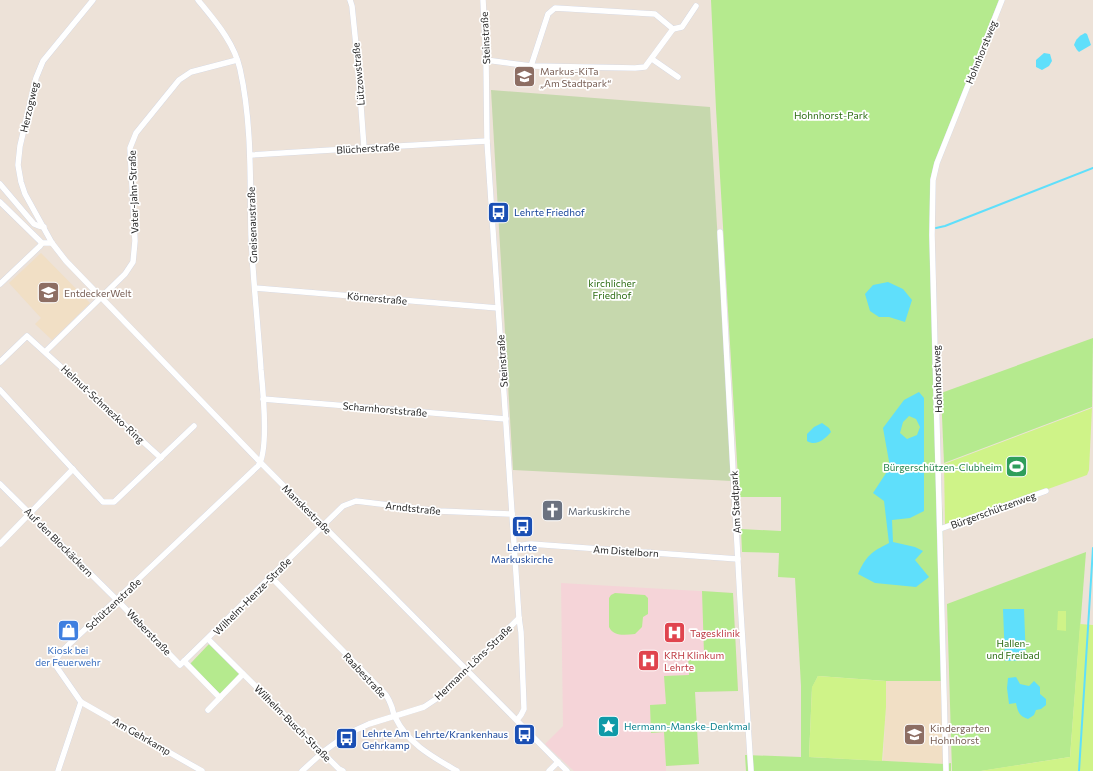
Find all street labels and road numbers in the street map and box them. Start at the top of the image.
street label: Steinstraße [478,11,492,65]
street label: Hohnhorstweg [963,18,999,86]
street label: Lützowstraße [349,42,367,106]
street label: Herzogweg [17,80,41,134]
street label: Blücherstraße [336,140,400,156]
street label: Vater-Jahn-Straße [126,150,140,234]
street label: Gneisenaustraße [245,187,259,263]
street label: Körnerstraße [346,289,408,307]
street label: Steinstraße [494,334,510,388]
street label: Hohnhorstweg [930,344,944,413]
street label: Helmut-Schmezko-Ring [59,362,147,446]
street label: Scharnhorststraße [342,399,428,419]
street label: Am Stadtpark [727,470,743,534]
street label: Manskestraße [280,482,334,536]
street label: Bürgerschützenweg [949,489,1038,531]
street label: Arndtstraße [385,499,441,517]
street label: Auf den Blockäckern [22,505,96,579]
street label: Am Distelborn [593,543,659,559]
street label: Wilhelm-Henze-Straße [211,555,293,637]
street label: Schützenstraße [83,575,143,633]
street label: Weberstraße [124,607,174,657]
street label: Hermann-Löns-Straße [432,622,514,702]
street label: Raabestraße [341,650,389,700]
street label: Wilhelm-Busch-Straße [252,682,334,764]
street label: Am Gehrkamp [111,715,173,758]

